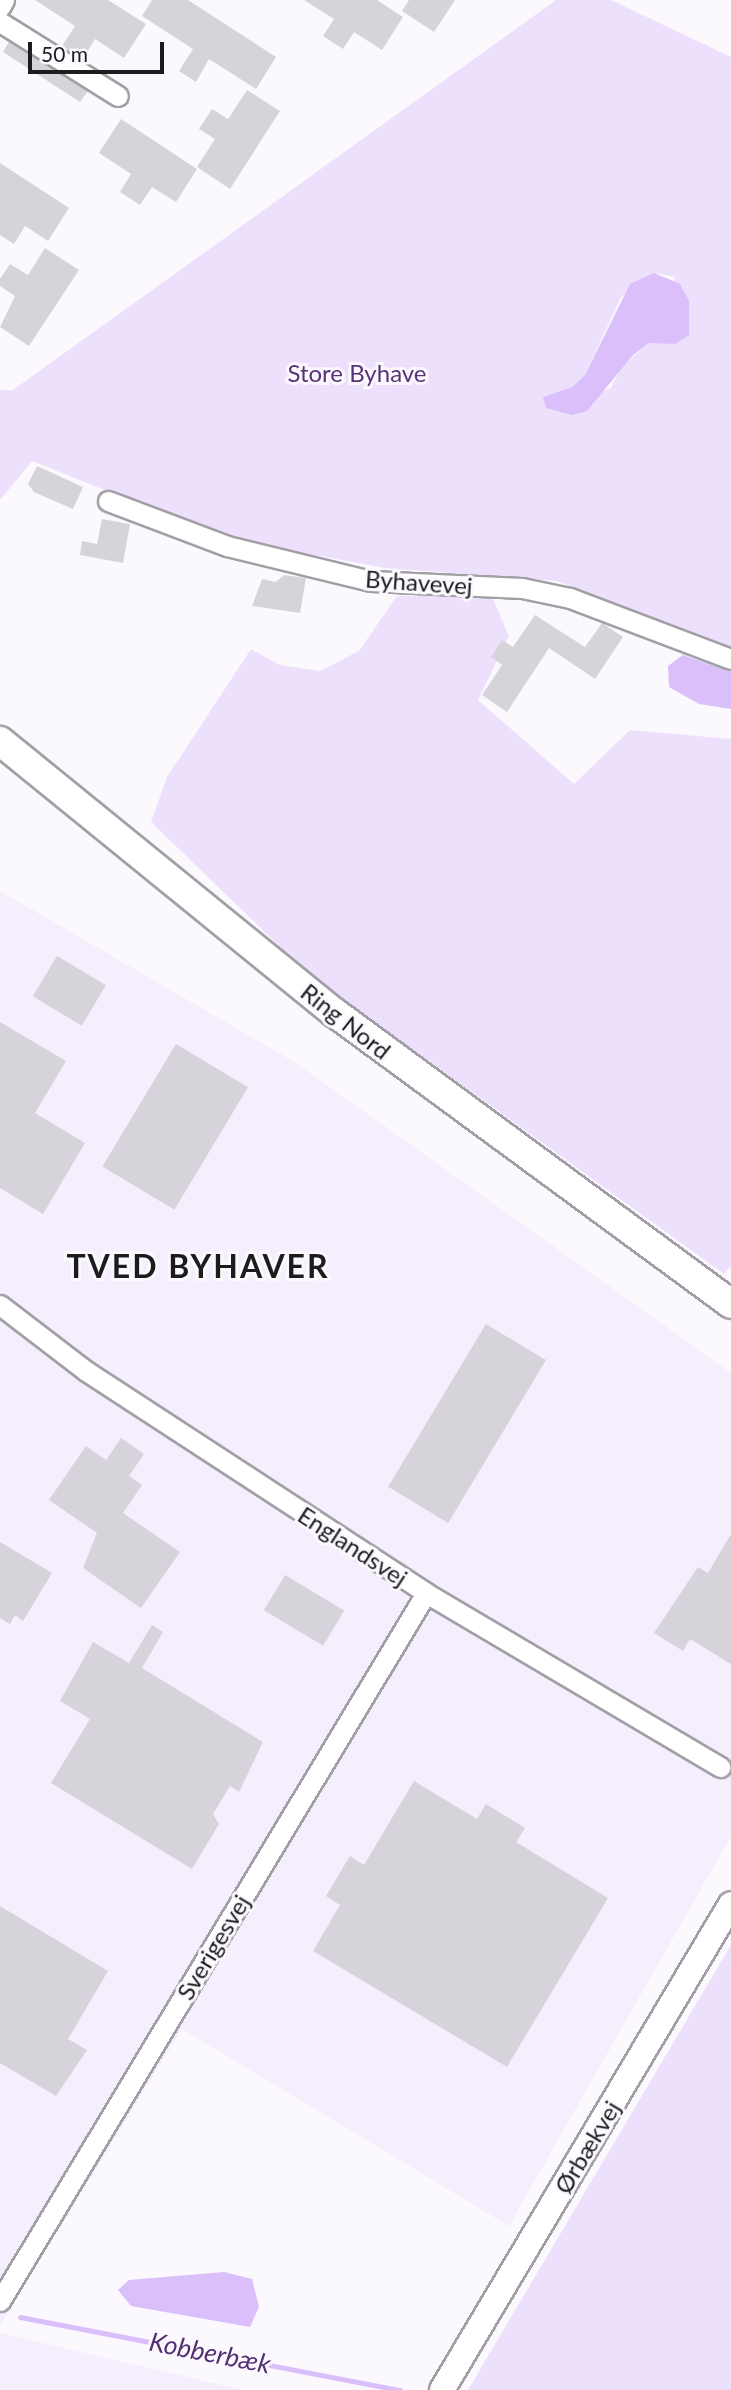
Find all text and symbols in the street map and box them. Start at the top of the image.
scale bar [32,28,168,72]
text: 50 m [41,41,88,66]
park label: Store Byhave [287,359,427,387]
street label: Byhavevej [364,564,474,600]
street label: Ring Nord [295,977,397,1065]
district label: TVED BYHAVER [68,1247,328,1285]
street label: Englandsvej [293,1500,413,1592]
street label: Sverigesvej [170,1889,256,2005]
street label: Ørbækvej [548,2095,626,2199]
water label: Kobberbæk [147,2326,273,2380]

